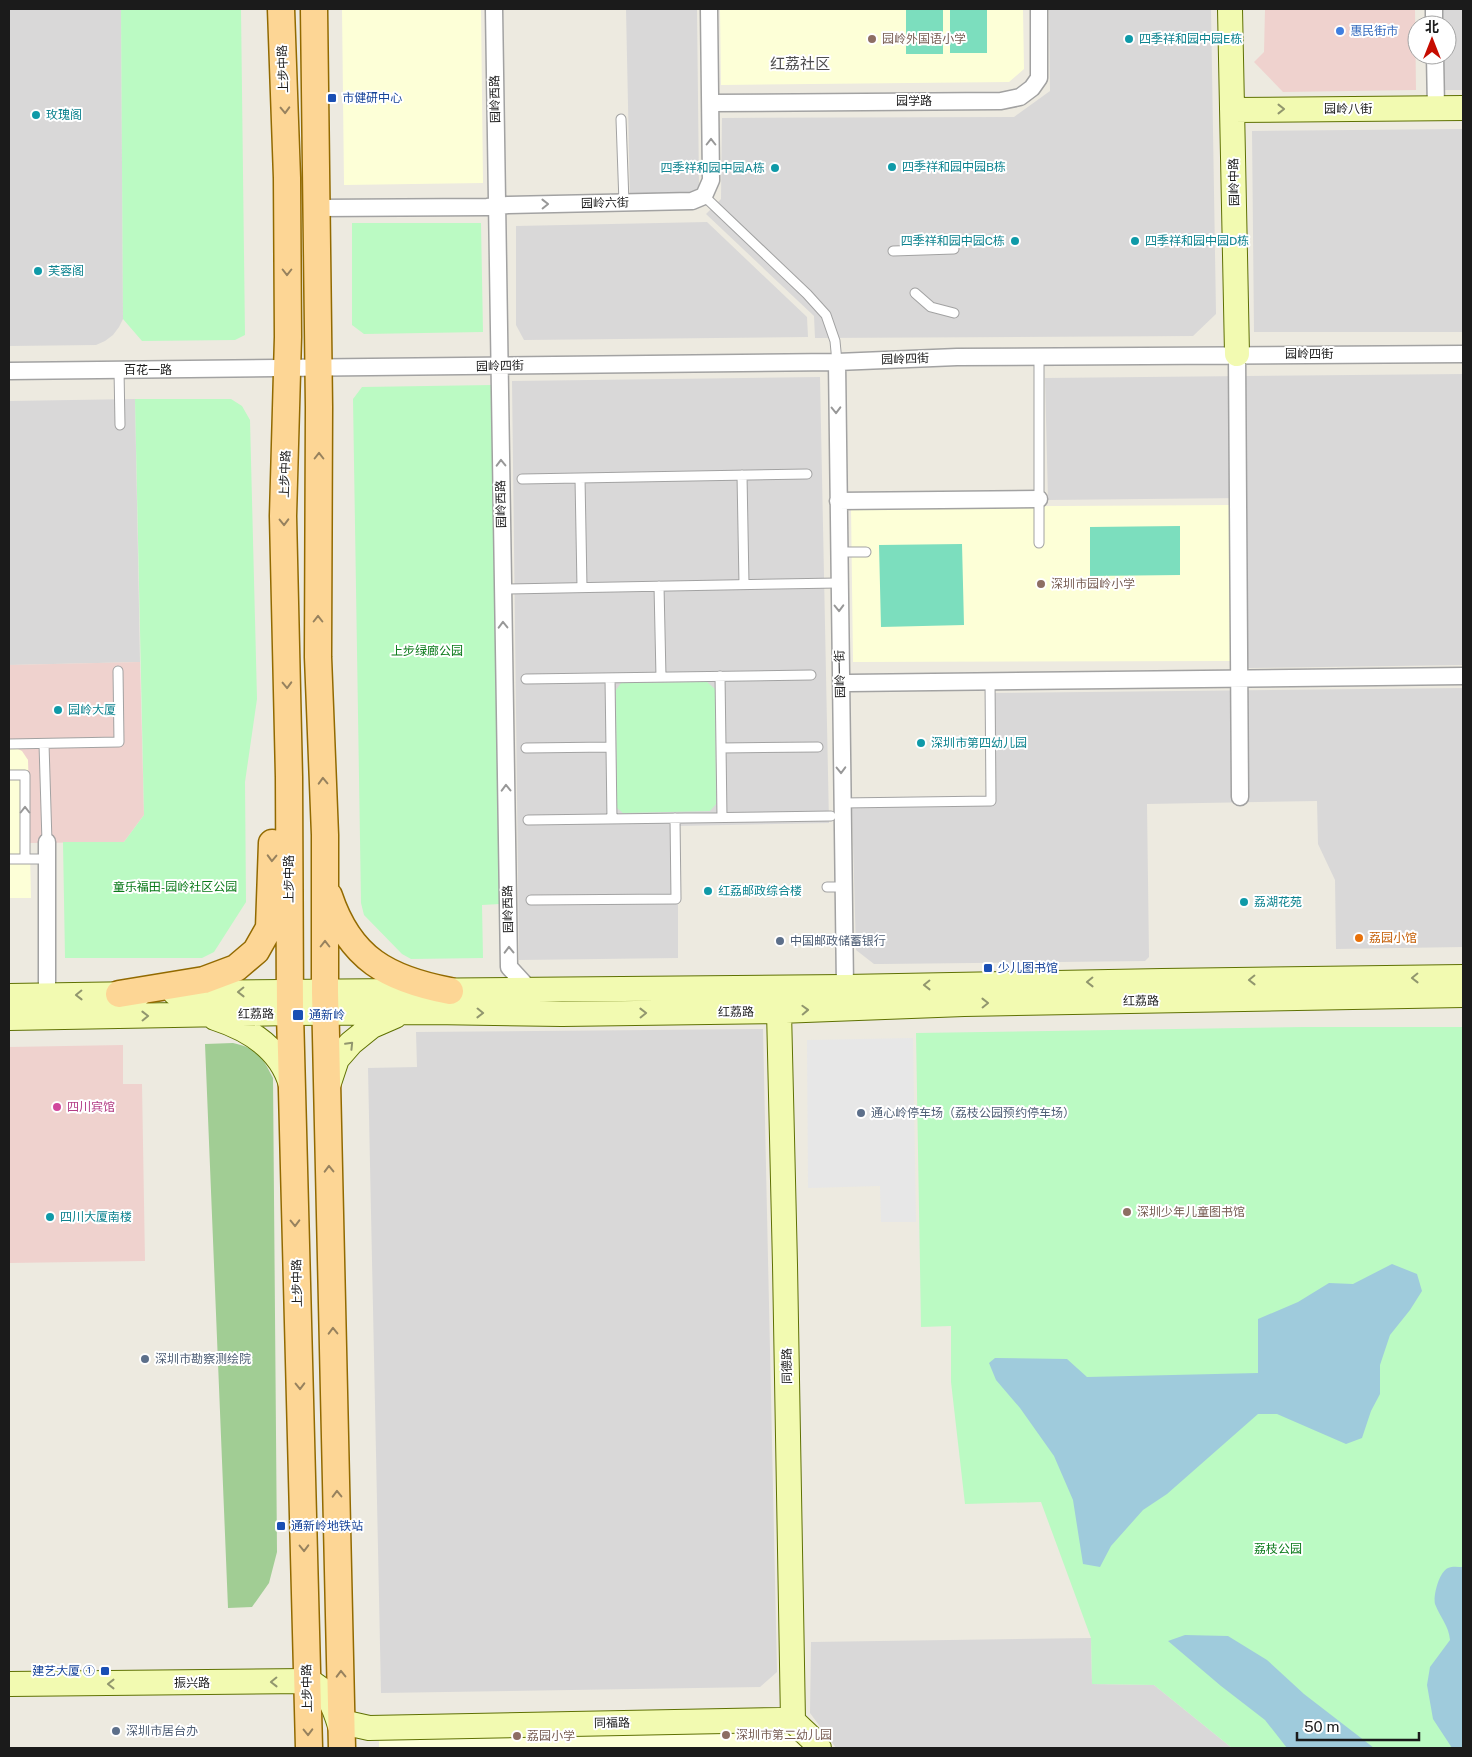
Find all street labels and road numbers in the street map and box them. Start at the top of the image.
street label: 上步中路 [275,45,291,93]
street label: 园岭西路 [488,75,502,123]
street label: 园学路 [896,94,932,108]
street label: 园岭八街 [1324,102,1372,116]
street label: 园岭中路 [1227,158,1241,206]
street label: 园岭六街 [581,196,629,210]
street label: 园岭四街 [1285,347,1333,361]
street label: 园岭四街 [881,351,929,367]
street label: 园岭四街 [476,359,524,373]
street label: 百花一路 [124,363,172,377]
street label: 上步中路 [277,450,293,498]
street label: 园岭西路 [494,480,508,528]
street label: 园岭一街 [833,650,847,698]
street label: 上步中路 [282,855,296,903]
street label: 园岭西路 [501,885,515,933]
street label: 红荔路 [1123,994,1159,1008]
street label: 红荔路 [718,1005,754,1019]
street label: 红荔路 [238,1007,274,1021]
street label: 上步中路 [290,1259,304,1307]
street label: 同德路 [780,1348,794,1384]
street label: 上步中路 [300,1664,314,1712]
street label: 振兴路 [174,1676,210,1690]
street label: 同福路 [594,1716,630,1730]

